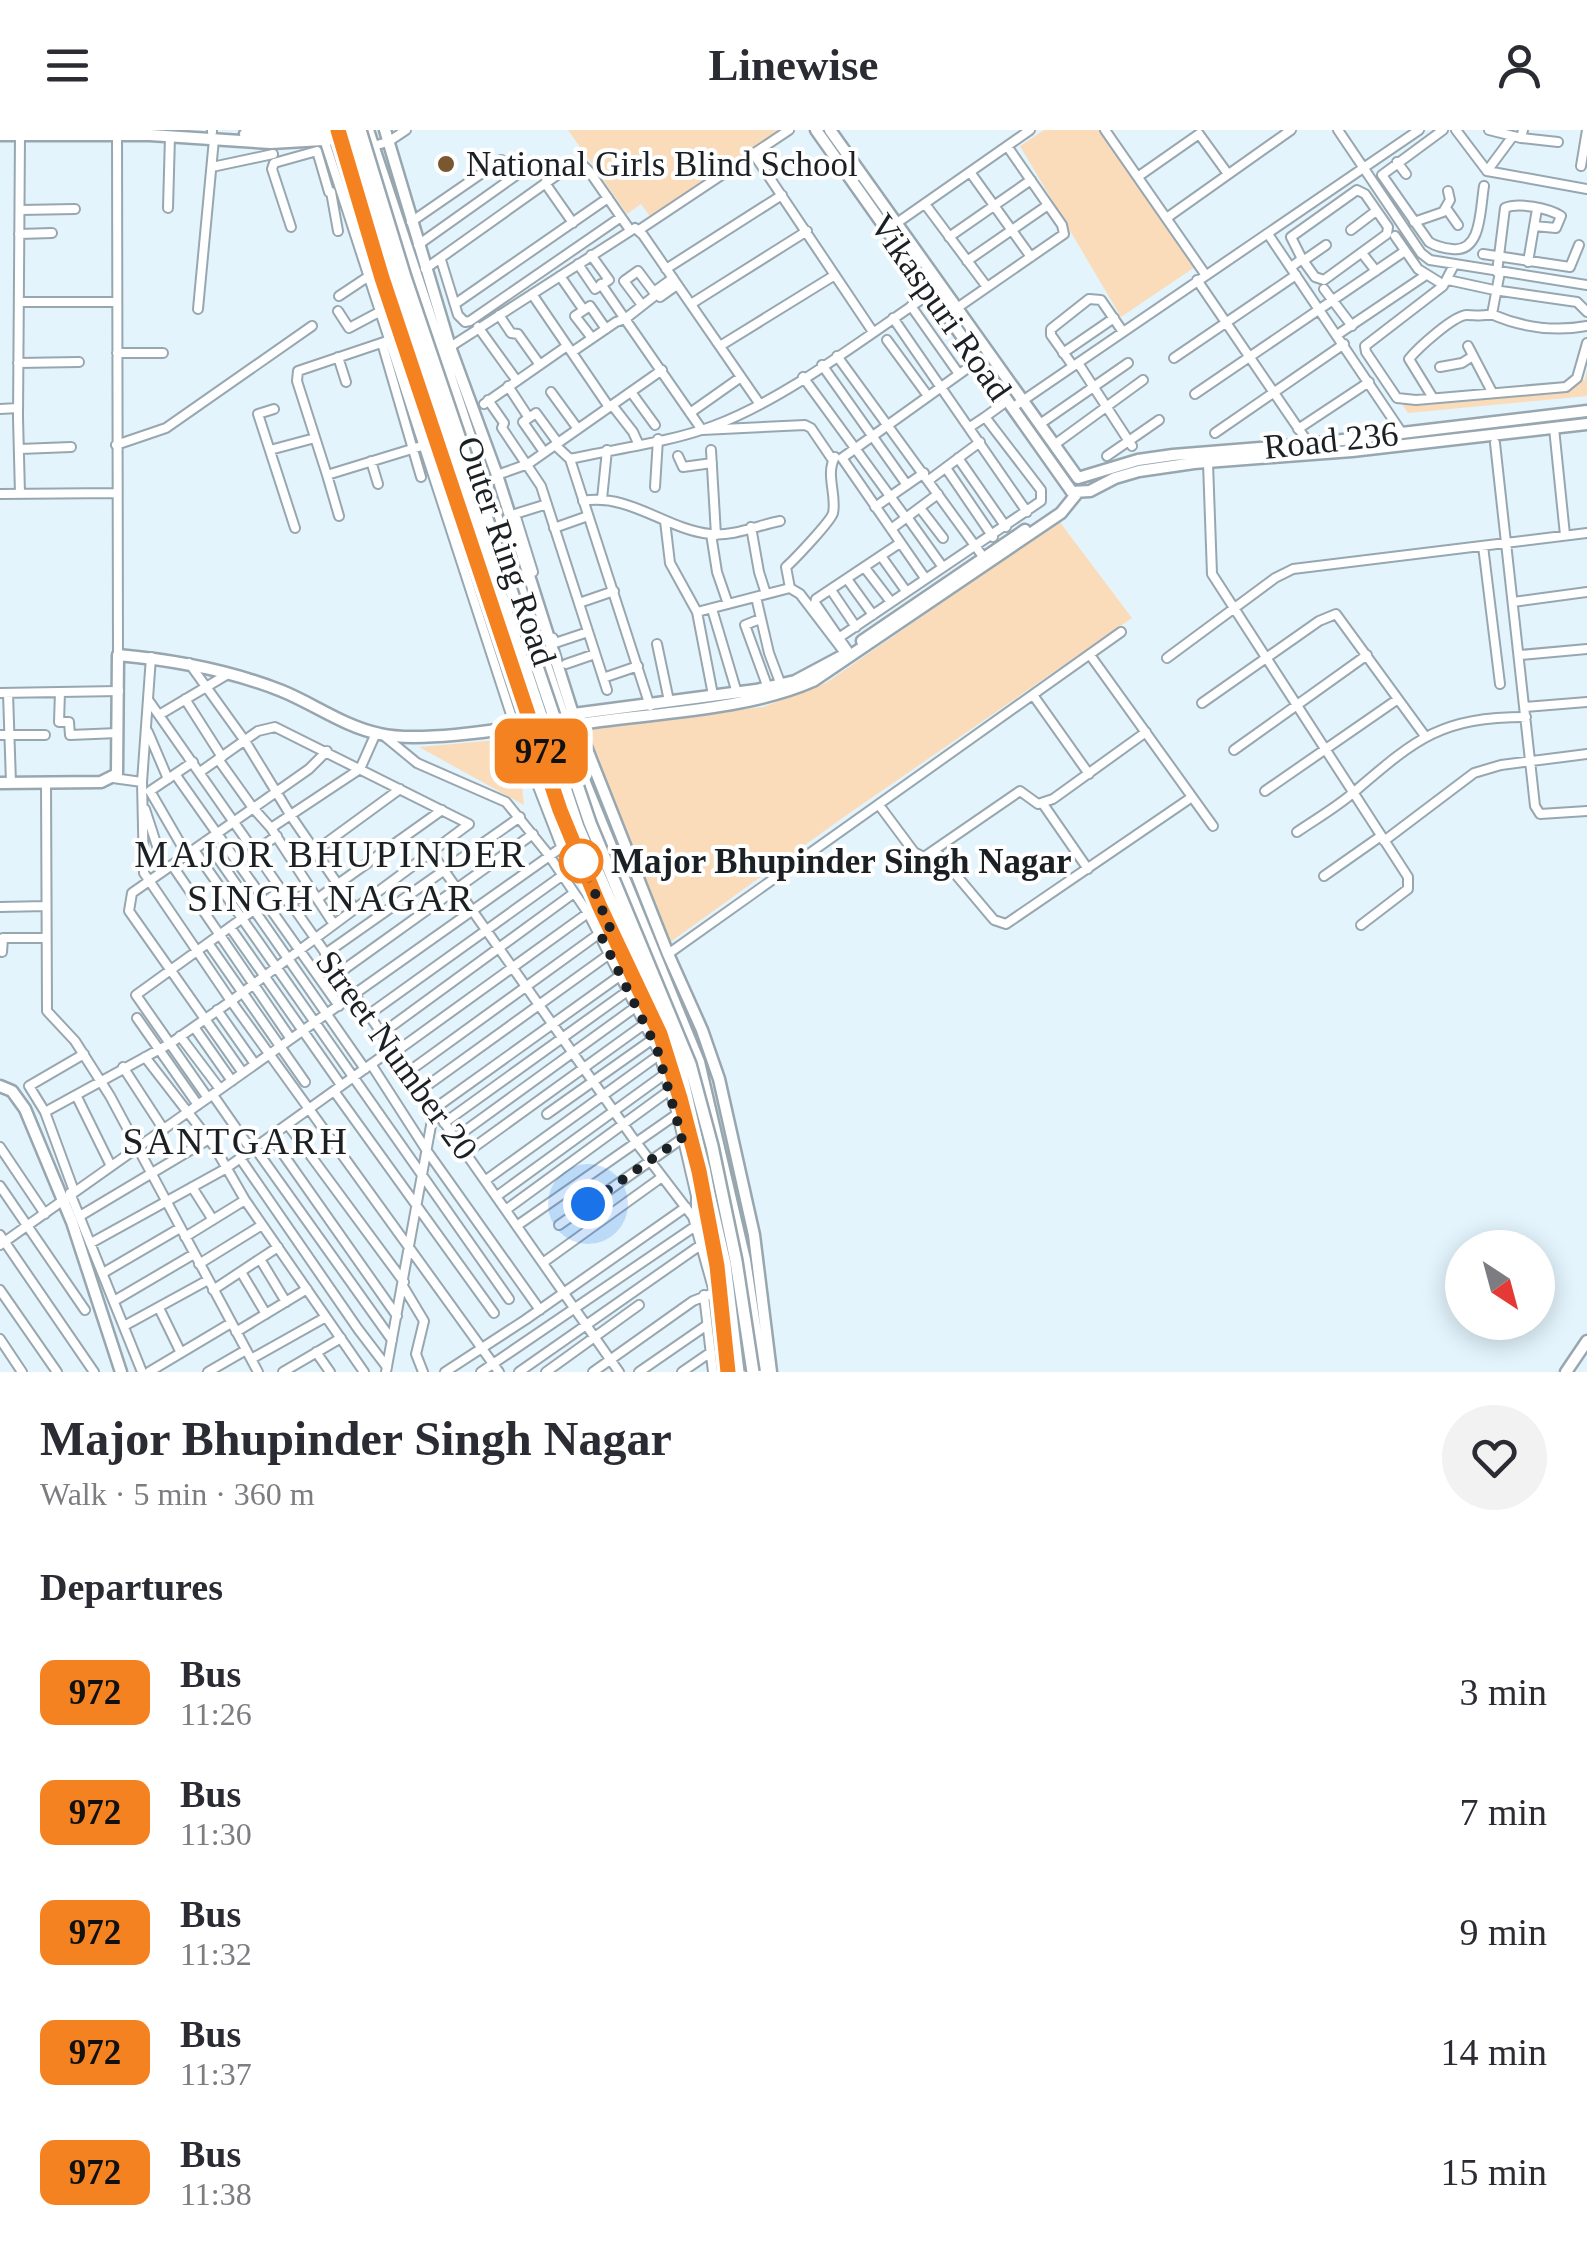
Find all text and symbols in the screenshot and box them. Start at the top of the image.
icon: menu [40,38,95,93]
icon: person [1492,38,1547,93]
text: Linewise [708,40,879,90]
place label: National Girls Blind School [466,145,858,184]
marker: National Girls Blind School [435,153,457,175]
street label: Vikaspuri Road [862,207,1020,408]
street label: Road 236 [1262,414,1400,467]
street label: Outer Ring Road [449,432,564,671]
line badge: 972 [484,718,598,784]
text: 972 [515,732,567,771]
district label: MAJOR BHUPINDER SINGH NAGAR [134,833,528,919]
marker: Major Bhupinder Singh Nagar [560,840,602,882]
place label: Major Bhupinder Singh Nagar [611,842,1072,881]
street label: Street Number 20 [308,943,486,1167]
district label: SANTGARH [123,1120,349,1162]
your location [563,1179,613,1229]
north arrow [1445,1230,1555,1340]
map controls [1445,1230,1555,1340]
button: heart [1442,1405,1547,1510]
text: Major Bhupinder Singh Nagar [40,1412,672,1465]
text: Walk · 5 min · 360 m [40,1476,315,1512]
text: Departures [40,1566,223,1608]
text: Bus [180,1653,241,1695]
text: 3 min [1459,1671,1547,1713]
text: 972 [69,1673,121,1712]
text: 11:26 [180,1696,252,1732]
text: Bus [180,1773,241,1815]
text: 7 min [1459,1791,1547,1833]
text: 972 [69,1793,121,1832]
text: 11:30 [180,1816,252,1852]
text: Bus [180,1893,241,1935]
text: 9 min [1459,1911,1547,1953]
text: 972 [69,1913,121,1952]
text: 11:32 [180,1936,252,1972]
text: Bus [180,2013,241,2055]
text: 14 min [1440,2031,1547,2073]
text: 972 [69,2033,121,2072]
text: 11:37 [180,2056,252,2092]
text: Bus [180,2133,241,2175]
text: 15 min [1440,2151,1547,2193]
text: 972 [69,2153,121,2192]
text: 11:38 [180,2176,252,2212]

